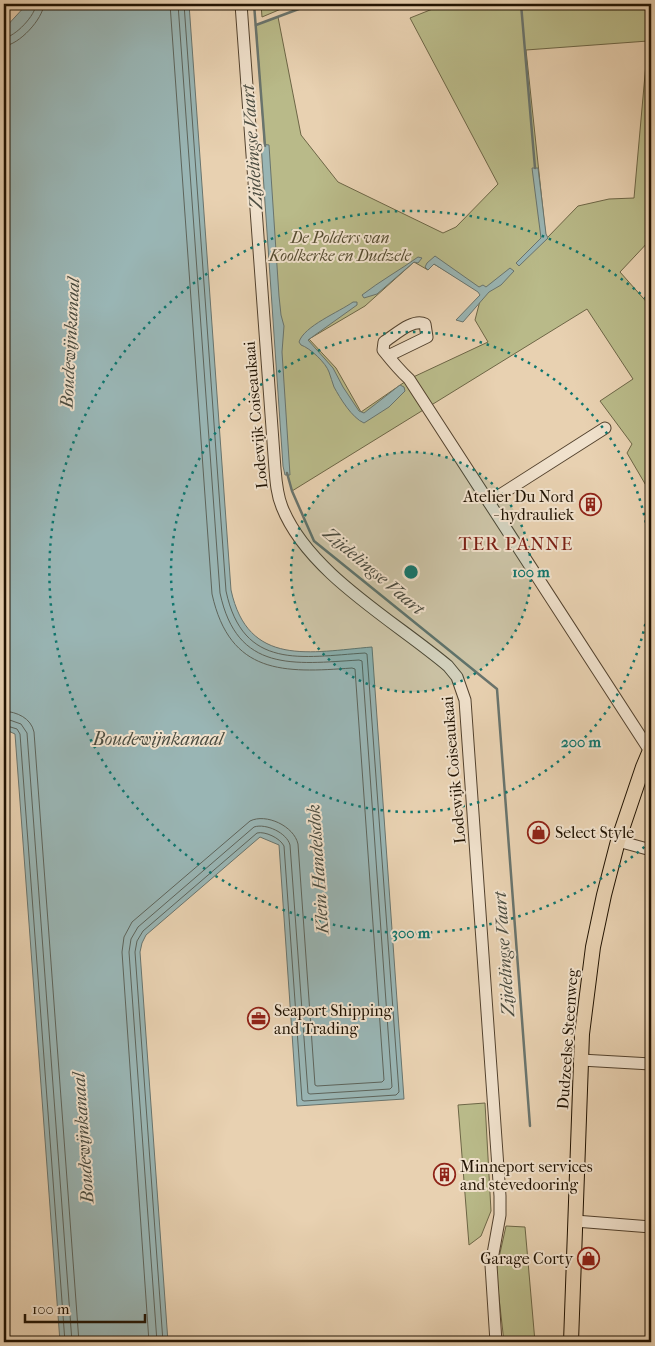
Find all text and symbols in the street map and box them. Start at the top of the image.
water label: Zijdelingse Vaart [238,82,267,211]
park label: De Polders van Koolkerke en Dudzele [268,228,412,265]
water label: Boudewijnkanaal [57,275,85,410]
street label: Lodewijk Coiseaukaai [240,340,271,490]
place label: Atelier Du Nord - hydrauliek [462,487,575,524]
building icon: Atelier Du Nord - hydrauliek [578,493,602,517]
water label: Zijdelingse Vaart [318,523,429,621]
district label: TER PANNE [459,533,573,555]
centre of rings [402,563,420,581]
text: 100 m [512,563,550,581]
street label: Lodewijk Coiseaukaai [438,695,469,845]
water label: Boudewijnkanaal [92,729,226,750]
text: 200 m [561,733,601,751]
water label: Klein Handelsdok [303,803,334,937]
shop icon: Select Style [527,820,551,844]
place label: Select Style [555,823,634,842]
water label: Zijdelingse Vaart [490,889,519,1018]
text: 300 m [392,924,431,942]
street label: Dudzeelse Steenweg [553,967,582,1110]
place label: Seaport Shipping and Trading [274,1001,393,1038]
office icon: Seaport Shipping and Trading [246,1007,270,1031]
water label: Boudewijnkanaal [68,1070,99,1205]
place label: Minneport services and stevedooring [460,1157,593,1194]
building icon: Minneport services and stevedooring [432,1163,456,1187]
shop icon: Garage Corty [577,1246,601,1270]
place label: Garage Corty [480,1249,573,1268]
scale bar [25,1291,145,1323]
text: 100 m [32,1300,70,1318]

